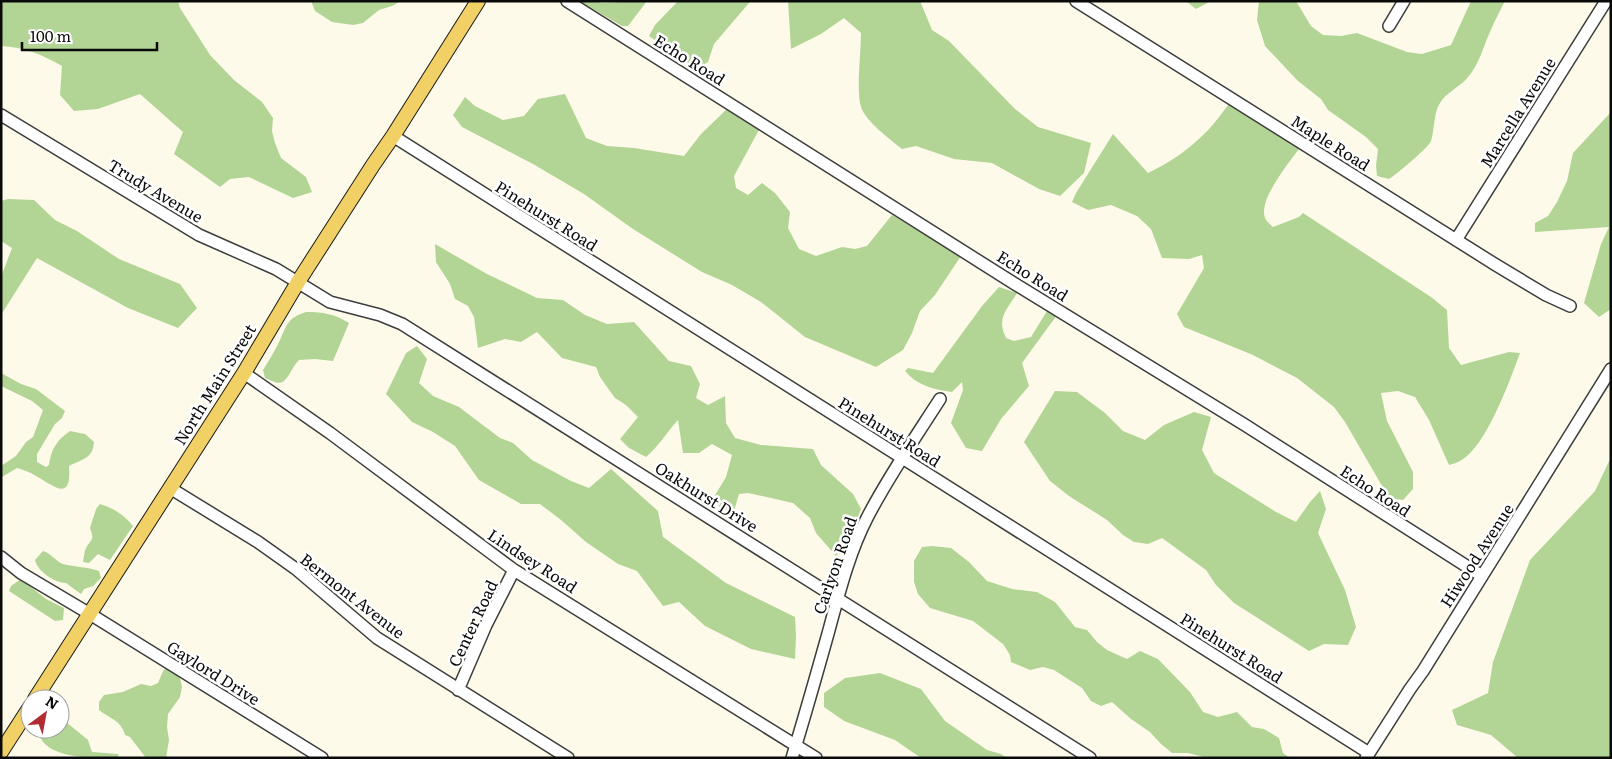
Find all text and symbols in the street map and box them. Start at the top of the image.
scale bar [22,20,158,52]
text: 100 m [30,24,71,47]
street label: Echo Road [650,28,730,90]
street label: Marcella Avenue [1473,52,1561,172]
street label: Maple Road [1287,108,1375,176]
street label: Trudy Avenue [104,152,208,228]
street label: Pinehurst Road [491,174,603,256]
street label: Echo Road [993,244,1073,306]
street label: North Main Street [167,318,261,449]
street label: Pinehurst Road [834,390,946,472]
street label: Oakhurst Drive [651,455,763,537]
street label: Echo Road [1336,458,1416,522]
street label: Hiwood Avenue [1433,498,1519,612]
street label: Carlyon Road [806,513,862,617]
street label: Lindsey Road [484,522,583,598]
street label: Bermont Avenue [296,546,410,644]
street label: Center Road [441,575,503,670]
street label: Pinehurst Road [1176,606,1288,688]
street label: Gaylord Drive [163,634,265,710]
north arrow [20,689,70,739]
text: N [42,691,63,714]

